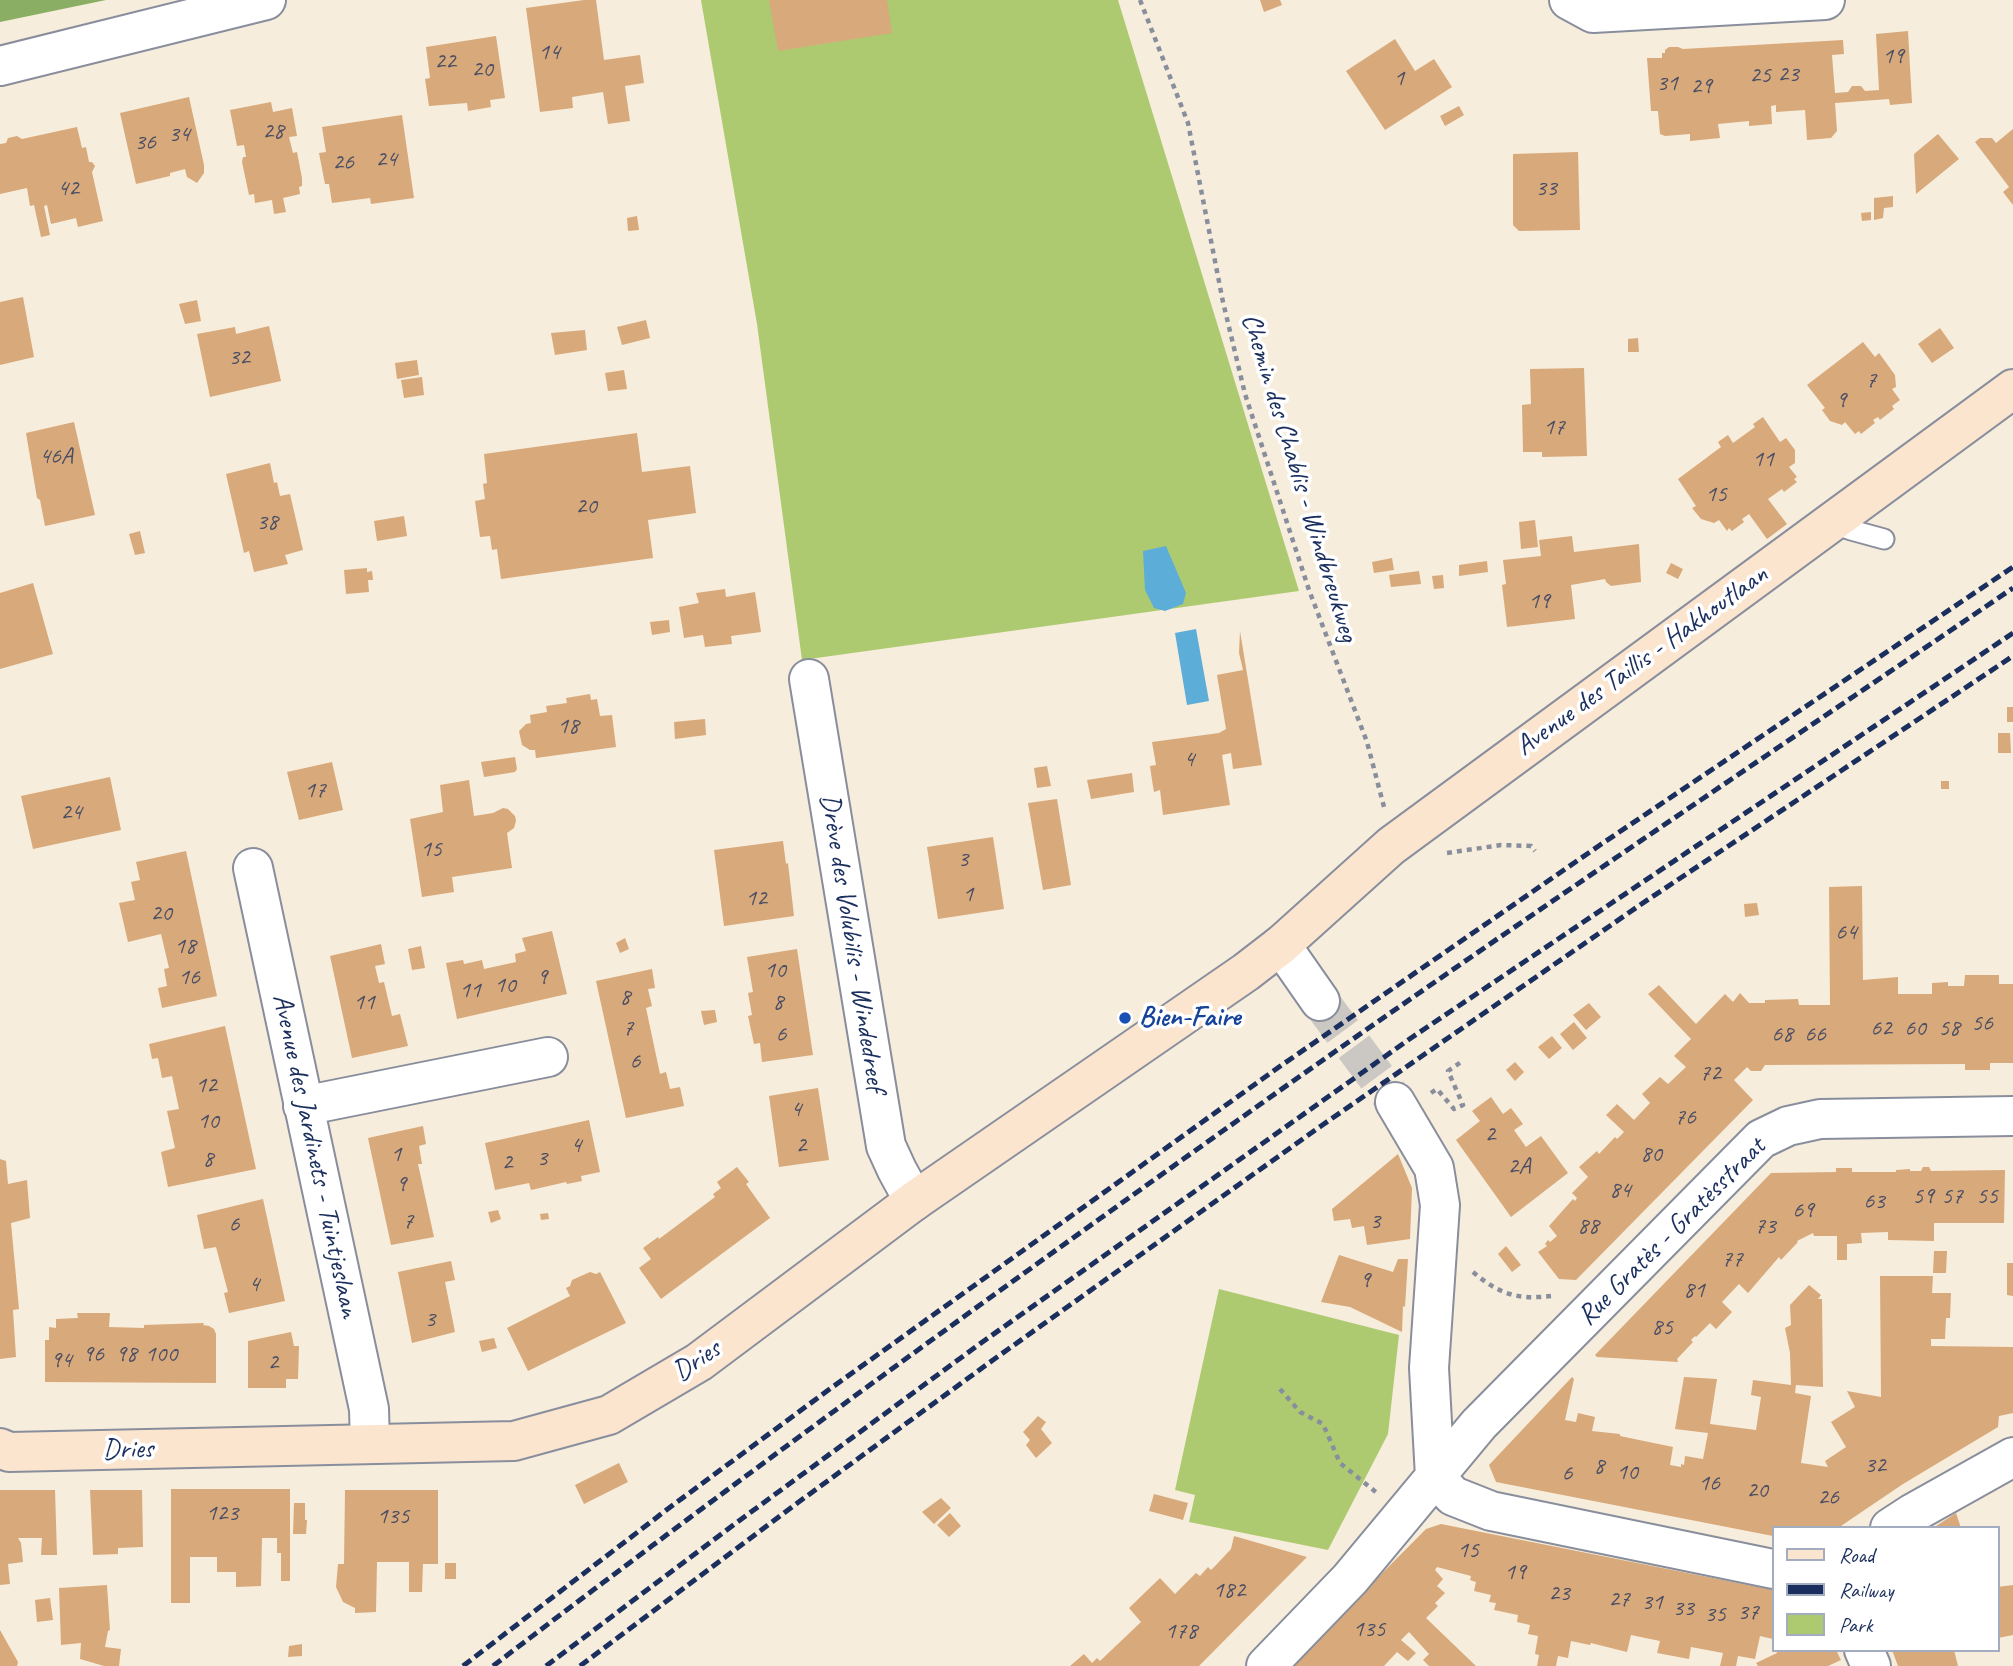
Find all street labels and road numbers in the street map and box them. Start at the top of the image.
street label: Chemin des Chablis - Windbreukweg [1233,310,1365,646]
street label: Avenue des Taillis - Hakhoutlaan [1509,558,1775,764]
street label: Drève des Volubilis - Windedreef [812,792,892,1094]
street label: Avenue des Jardinets - Tuintjeslaan [264,991,366,1321]
street label: Rue Gratès - Gratèsstraat [1571,1131,1773,1333]
street label: Dries [667,1333,727,1389]
street label: Dries [102,1433,154,1467]

